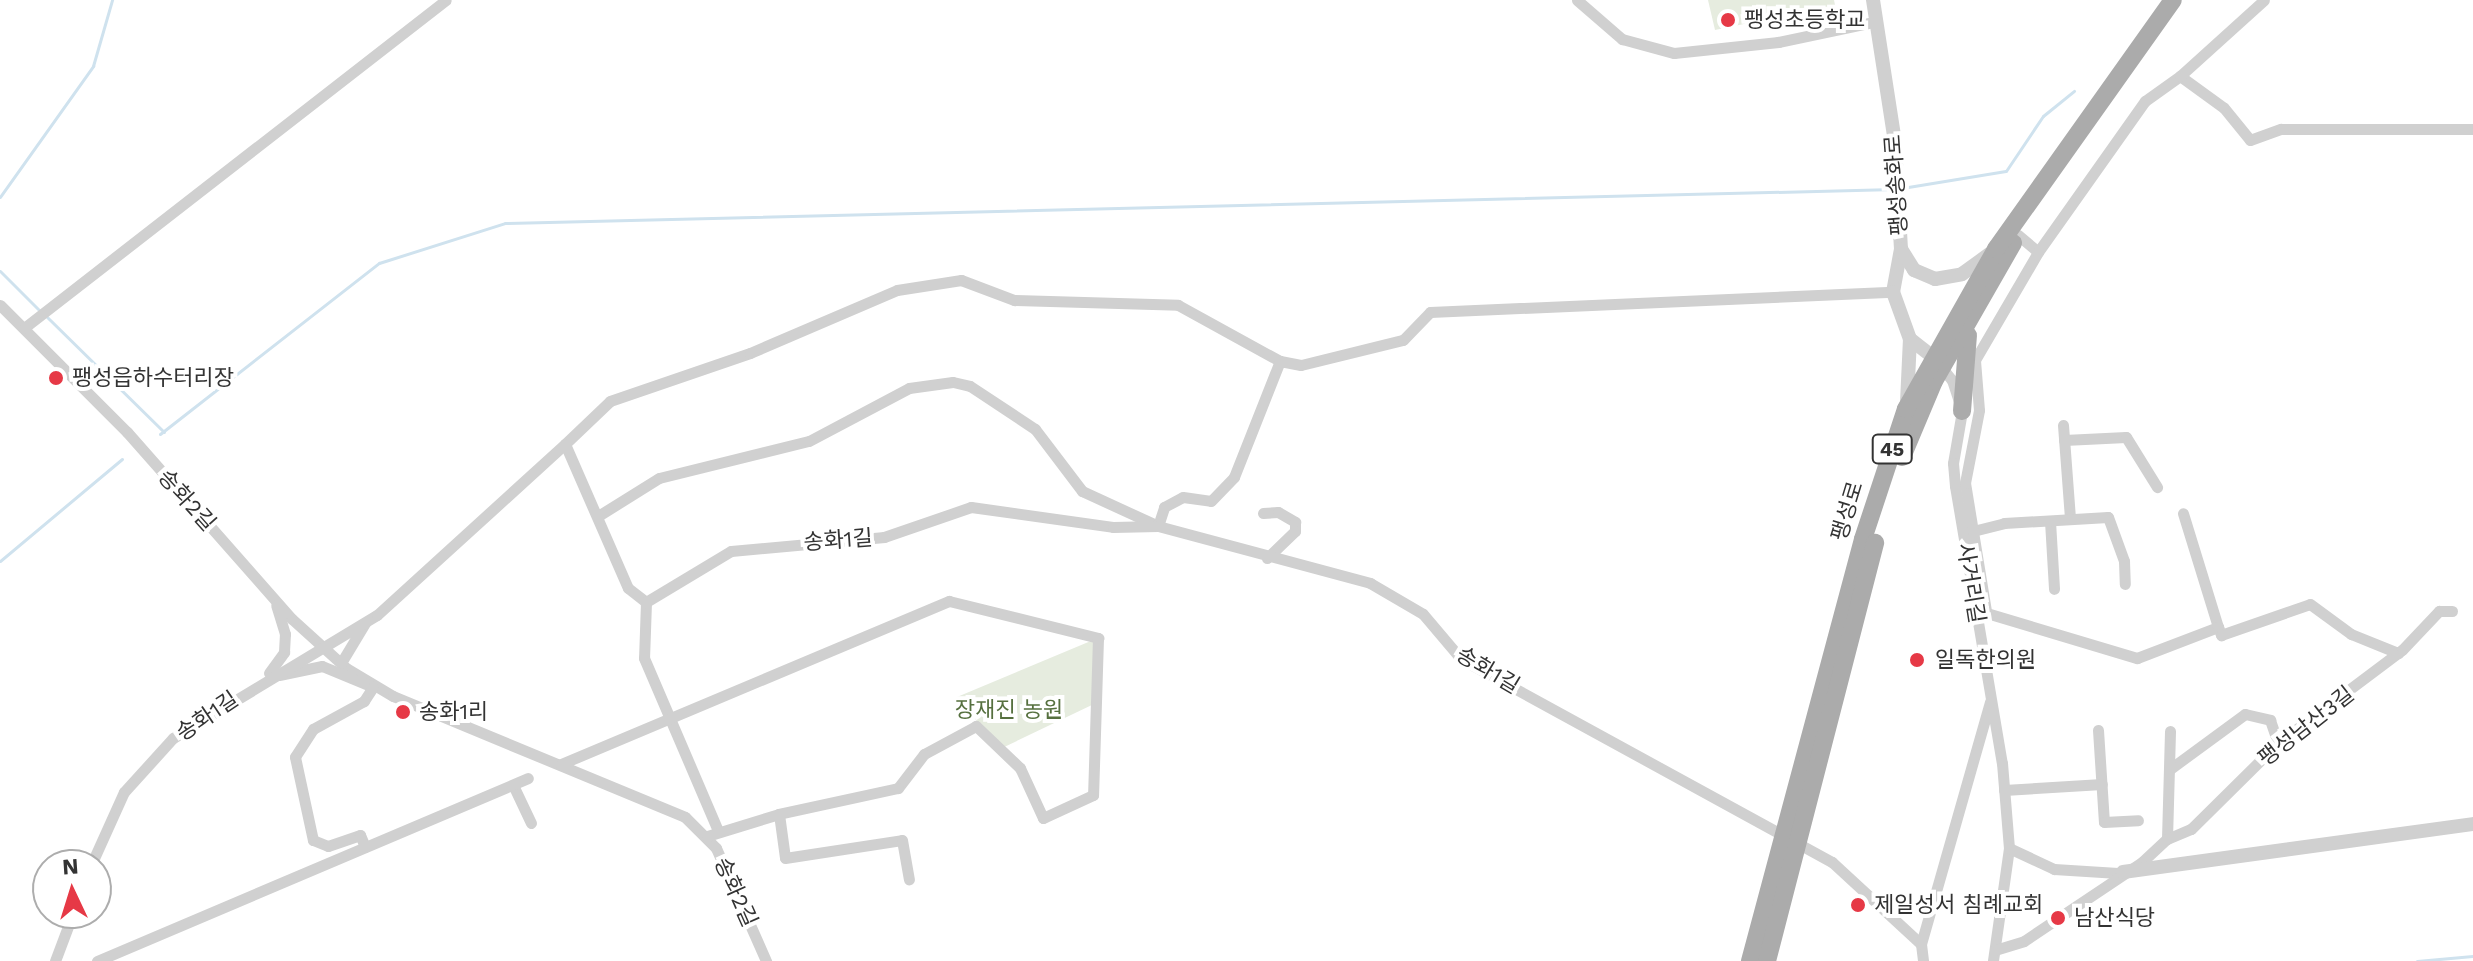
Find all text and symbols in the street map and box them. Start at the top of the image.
place label: 팽성초등학교 [1744,7,1865,33]
marker: 팽성초등학교 [1719,11,1737,29]
street label: 팽성송화로 [1879,134,1913,236]
place label: 팽성읍하수터리장 [72,365,234,391]
marker: 팽성읍하수터리장 [47,369,65,387]
road number: 45 [1870,433,1914,465]
street label: 송화2길 [153,464,221,536]
street label: 팽성로 [1826,478,1868,544]
street label: 송화1길 [803,524,873,556]
street label: 사거리길 [1952,541,1990,625]
street label: 송화1길 [1452,641,1524,699]
place label: 일독한의원 [1935,647,2036,673]
marker: 일독한의원 [1906,649,1928,671]
street label: 팽성남산3길 [2253,680,2359,772]
street label: 송화1길 [171,686,243,746]
park label: 장재진 농원 [955,697,1063,723]
place label: 송화1리 [419,699,488,725]
marker: 송화1리 [394,703,412,721]
north arrow [32,849,112,929]
street label: 송화2길 [709,853,763,931]
text: N [61,854,79,880]
place label: 제일성서 침례교회 [1874,892,2043,918]
marker: 제일성서 침례교회 [1849,896,1867,914]
place label: 남산식당 [2074,905,2155,931]
marker: 남산식당 [2049,909,2067,927]

